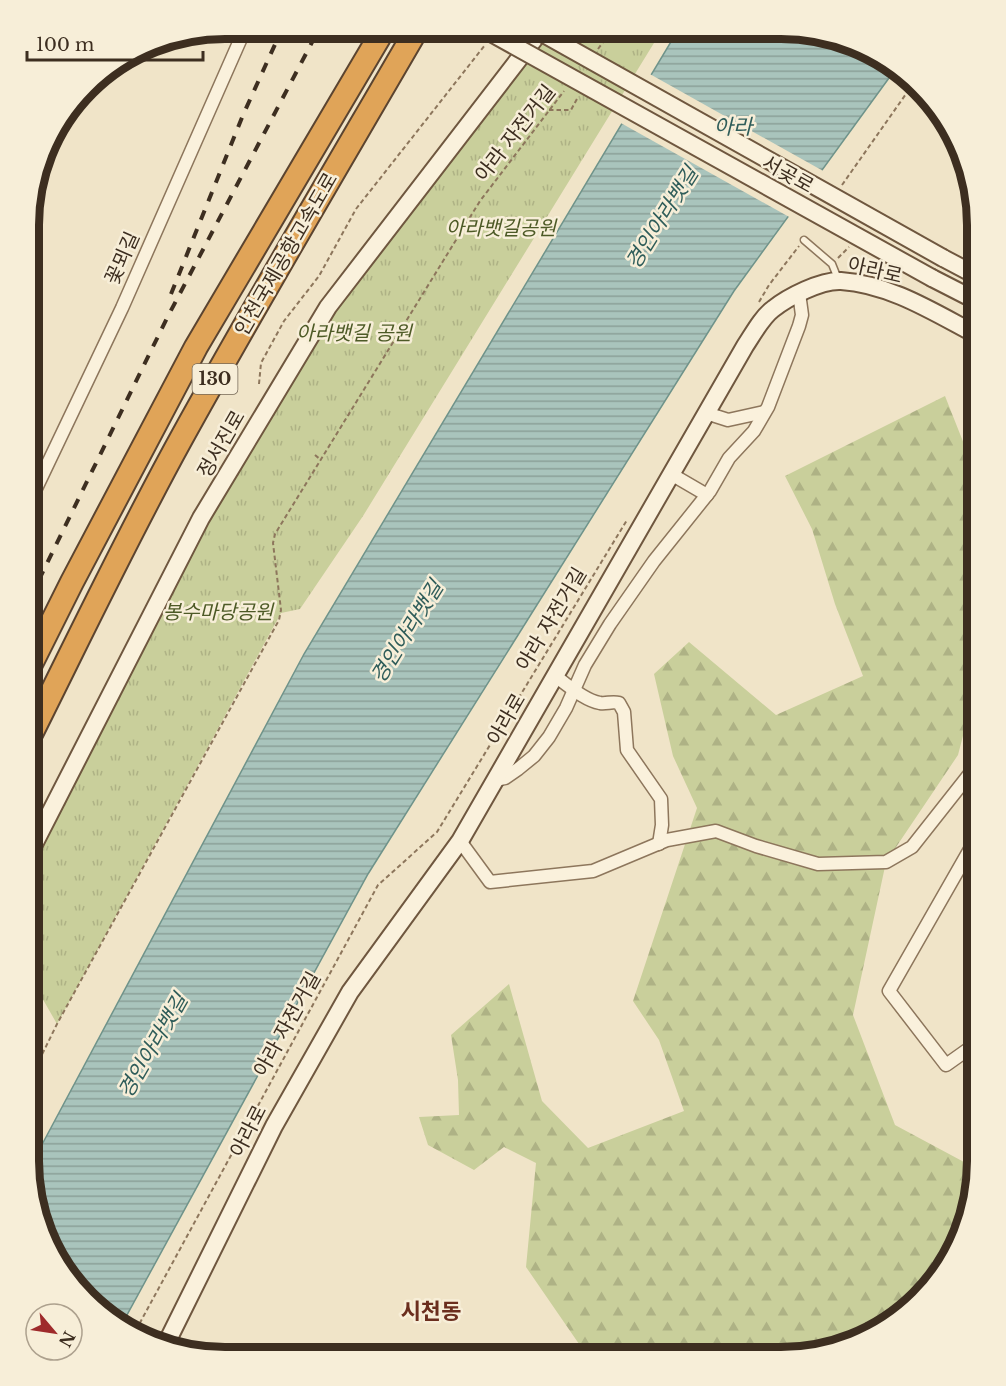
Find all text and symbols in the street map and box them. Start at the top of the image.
scale bar [27,24,202,62]
text: 100 m [36,34,94,56]
street label: 아라 자전거길 [470,80,560,186]
water label: 아라 [714,114,755,140]
street label: 서곶로 [758,150,818,198]
water label: 경인아라뱃길 [620,161,705,274]
street label: 인천국제공항고속도로 [230,168,342,340]
park label: 아라뱃길공원 [446,216,558,240]
street label: 꽃뫼길 [100,228,144,288]
street label: 아라로 [845,252,905,288]
park label: 아라뱃길 공원 [296,321,414,345]
road number: 130 [192,364,238,394]
street label: 정서진로 [192,406,250,482]
street label: 아라 자전거길 [511,563,591,675]
water label: 경인아라뱃길 [365,575,450,688]
park label: 봉수마당공원 [163,600,275,624]
street label: 아라로 [482,689,530,749]
street label: 아라 자전거길 [248,967,326,1081]
water label: 경인아라뱃길 [113,988,194,1103]
street label: 아라로 [225,1101,271,1161]
district label: 시천동 [401,1298,461,1325]
north arrow [24,1302,84,1362]
text: N [55,1328,80,1351]

